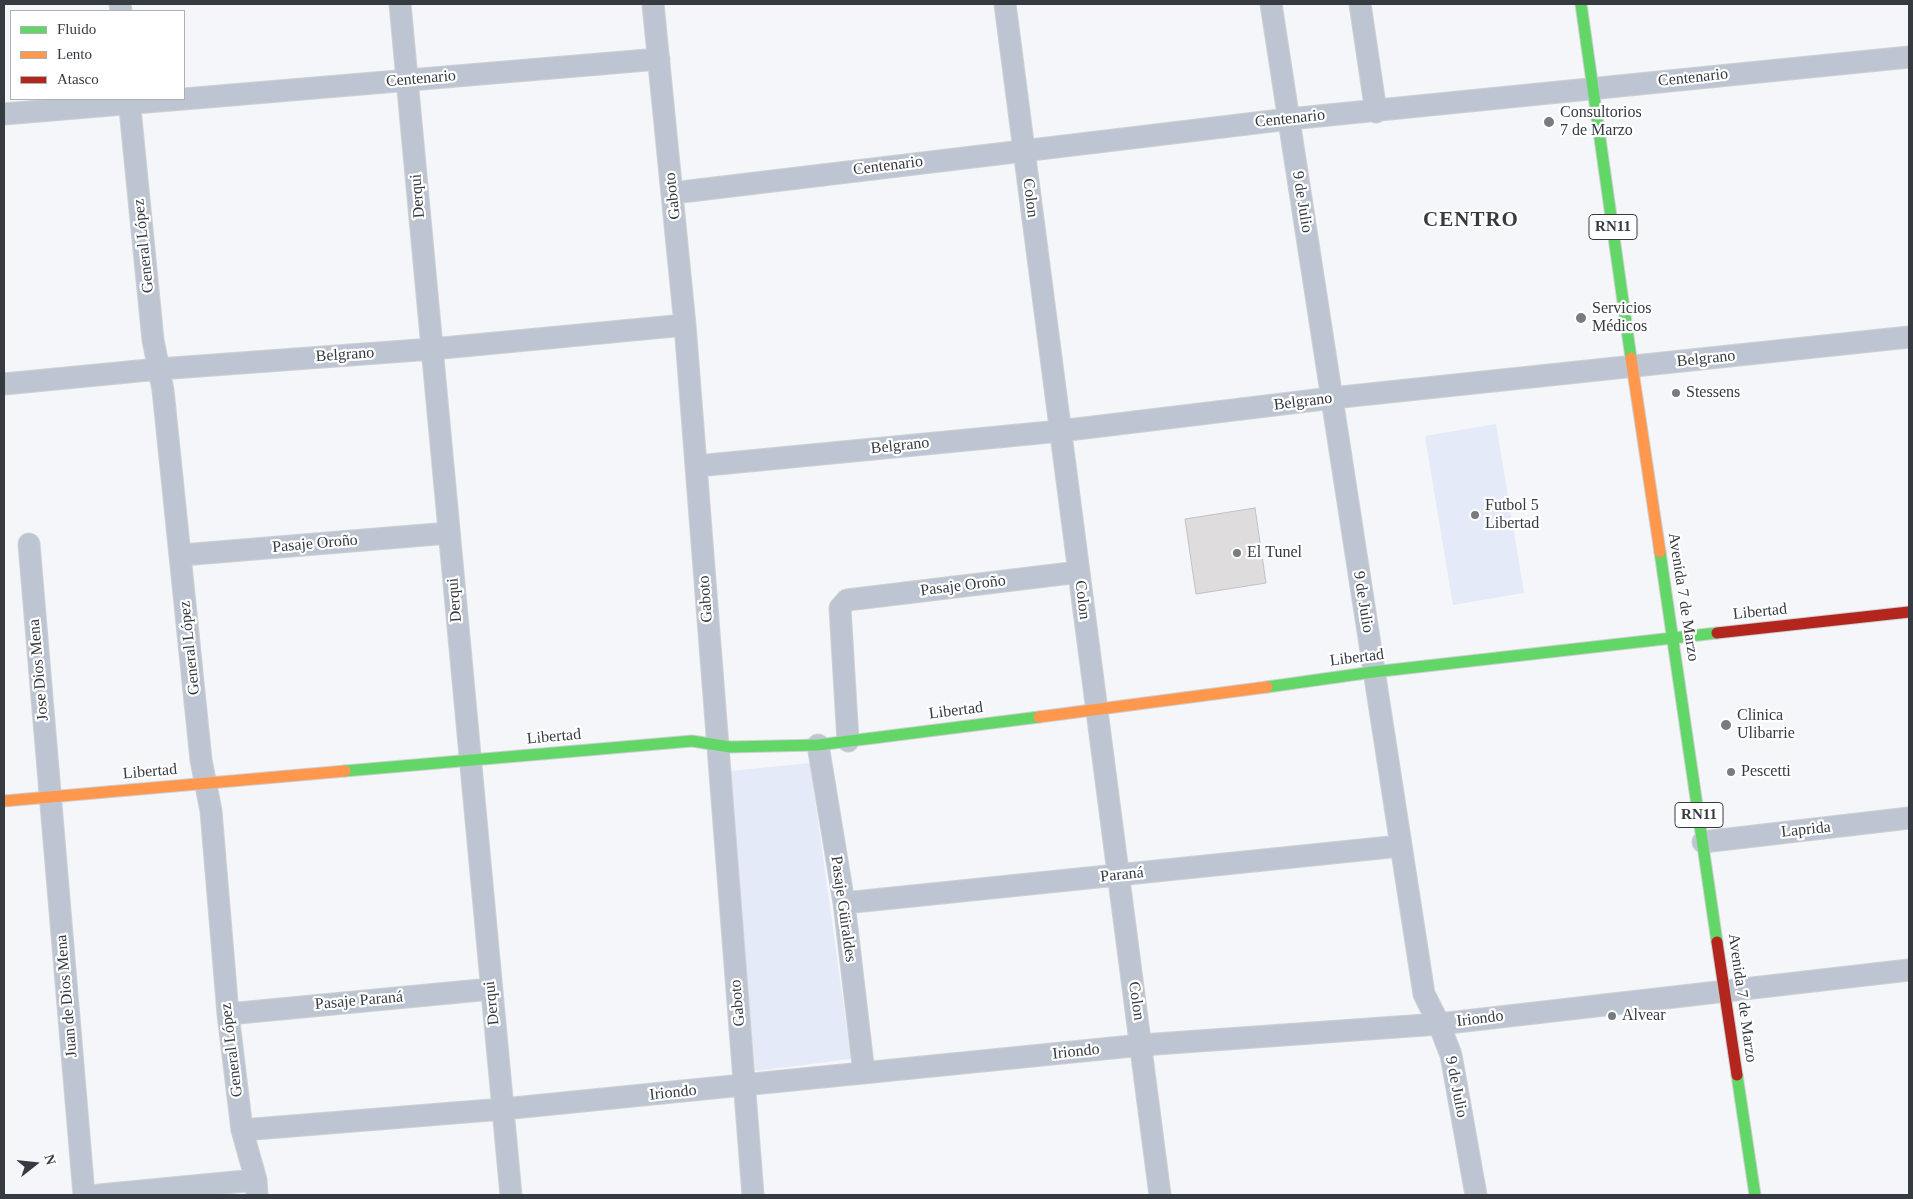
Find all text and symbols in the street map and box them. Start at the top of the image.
legend [10,10,185,100]
text: Fluido [57,21,96,37]
text: Lento [57,46,92,62]
street label: Centenario [1657,65,1729,91]
street label: Centenario [385,66,457,92]
text: Atasco [57,71,99,87]
place label: Consultorios 7 de Marzo [1560,103,1642,141]
street label: Centenario [1254,106,1326,132]
marker: Consultorios 7 de Marzo [1542,115,1556,129]
street label: Centenario [852,152,924,180]
street label: 9 de Julio [1288,170,1316,234]
street label: Gaboto [661,172,685,220]
street label: Derqui [407,173,429,219]
street label: Colon [1018,177,1042,219]
street label: General López [130,198,158,294]
district label: CENTRO [1422,208,1520,234]
road number: RN11 [1589,214,1637,240]
place label: Servicios Médicos [1592,299,1652,337]
marker: Servicios Médicos [1574,311,1588,325]
street label: Belgrano [315,343,375,367]
street label: Belgrano [1676,346,1736,372]
place label: Stessens [1686,383,1740,403]
marker: Stessens [1670,387,1682,399]
street label: Belgrano [1273,389,1333,415]
street label: Belgrano [870,433,930,459]
place label: Futbol 5 Libertad [1485,496,1539,534]
marker: Futbol 5 Libertad [1469,509,1481,521]
street label: Pasaje Oroño [271,531,359,557]
street label: Avenida 7 de Marzo [1663,531,1703,663]
place label: El Tunel [1247,543,1302,563]
marker: El Tunel [1231,547,1243,559]
street label: 9 de Julio [1349,570,1377,634]
street label: Pasaje Oroño [919,571,1007,601]
street label: Gaboto [695,575,717,623]
street label: Derqui [444,577,466,623]
street label: Colon [1070,579,1094,621]
street label: General López [176,600,204,696]
street label: Libertad [1732,600,1788,624]
street label: Jose Dios Mena [25,618,53,722]
street label: Libertad [1329,645,1385,671]
street label: Libertad [928,698,984,724]
place label: Clinica Ulibarrie [1737,706,1795,744]
marker: Clinica Ulibarrie [1719,718,1733,732]
street label: Libertad [526,725,582,749]
street label: Libertad [122,760,178,784]
place label: Pescetti [1741,762,1791,782]
marker: Pescetti [1725,766,1737,778]
road number: RN11 [1675,802,1723,828]
street label: Laprida [1780,818,1832,842]
street label: Pasaje Güiraldes [826,855,860,963]
street label: Paraná [1099,863,1145,887]
street label: Avenida 7 de Marzo [1723,932,1761,1064]
street label: Juan de Dios Mena [52,934,82,1058]
street label: Gaboto [726,979,750,1027]
street label: Derqui [480,980,504,1026]
street label: Colon [1124,980,1148,1022]
street label: Pasaje Paraná [314,988,404,1014]
street label: General López [217,1002,247,1098]
place label: Alvear [1622,1006,1666,1026]
street label: Iriondo [1455,1007,1505,1031]
marker: Alvear [1606,1010,1618,1022]
street label: Iriondo [1052,1040,1100,1064]
street label: 9 de Julio [1441,1055,1471,1119]
street label: Iriondo [649,1081,697,1105]
north arrow [10,1139,60,1189]
text: N [41,1153,59,1167]

